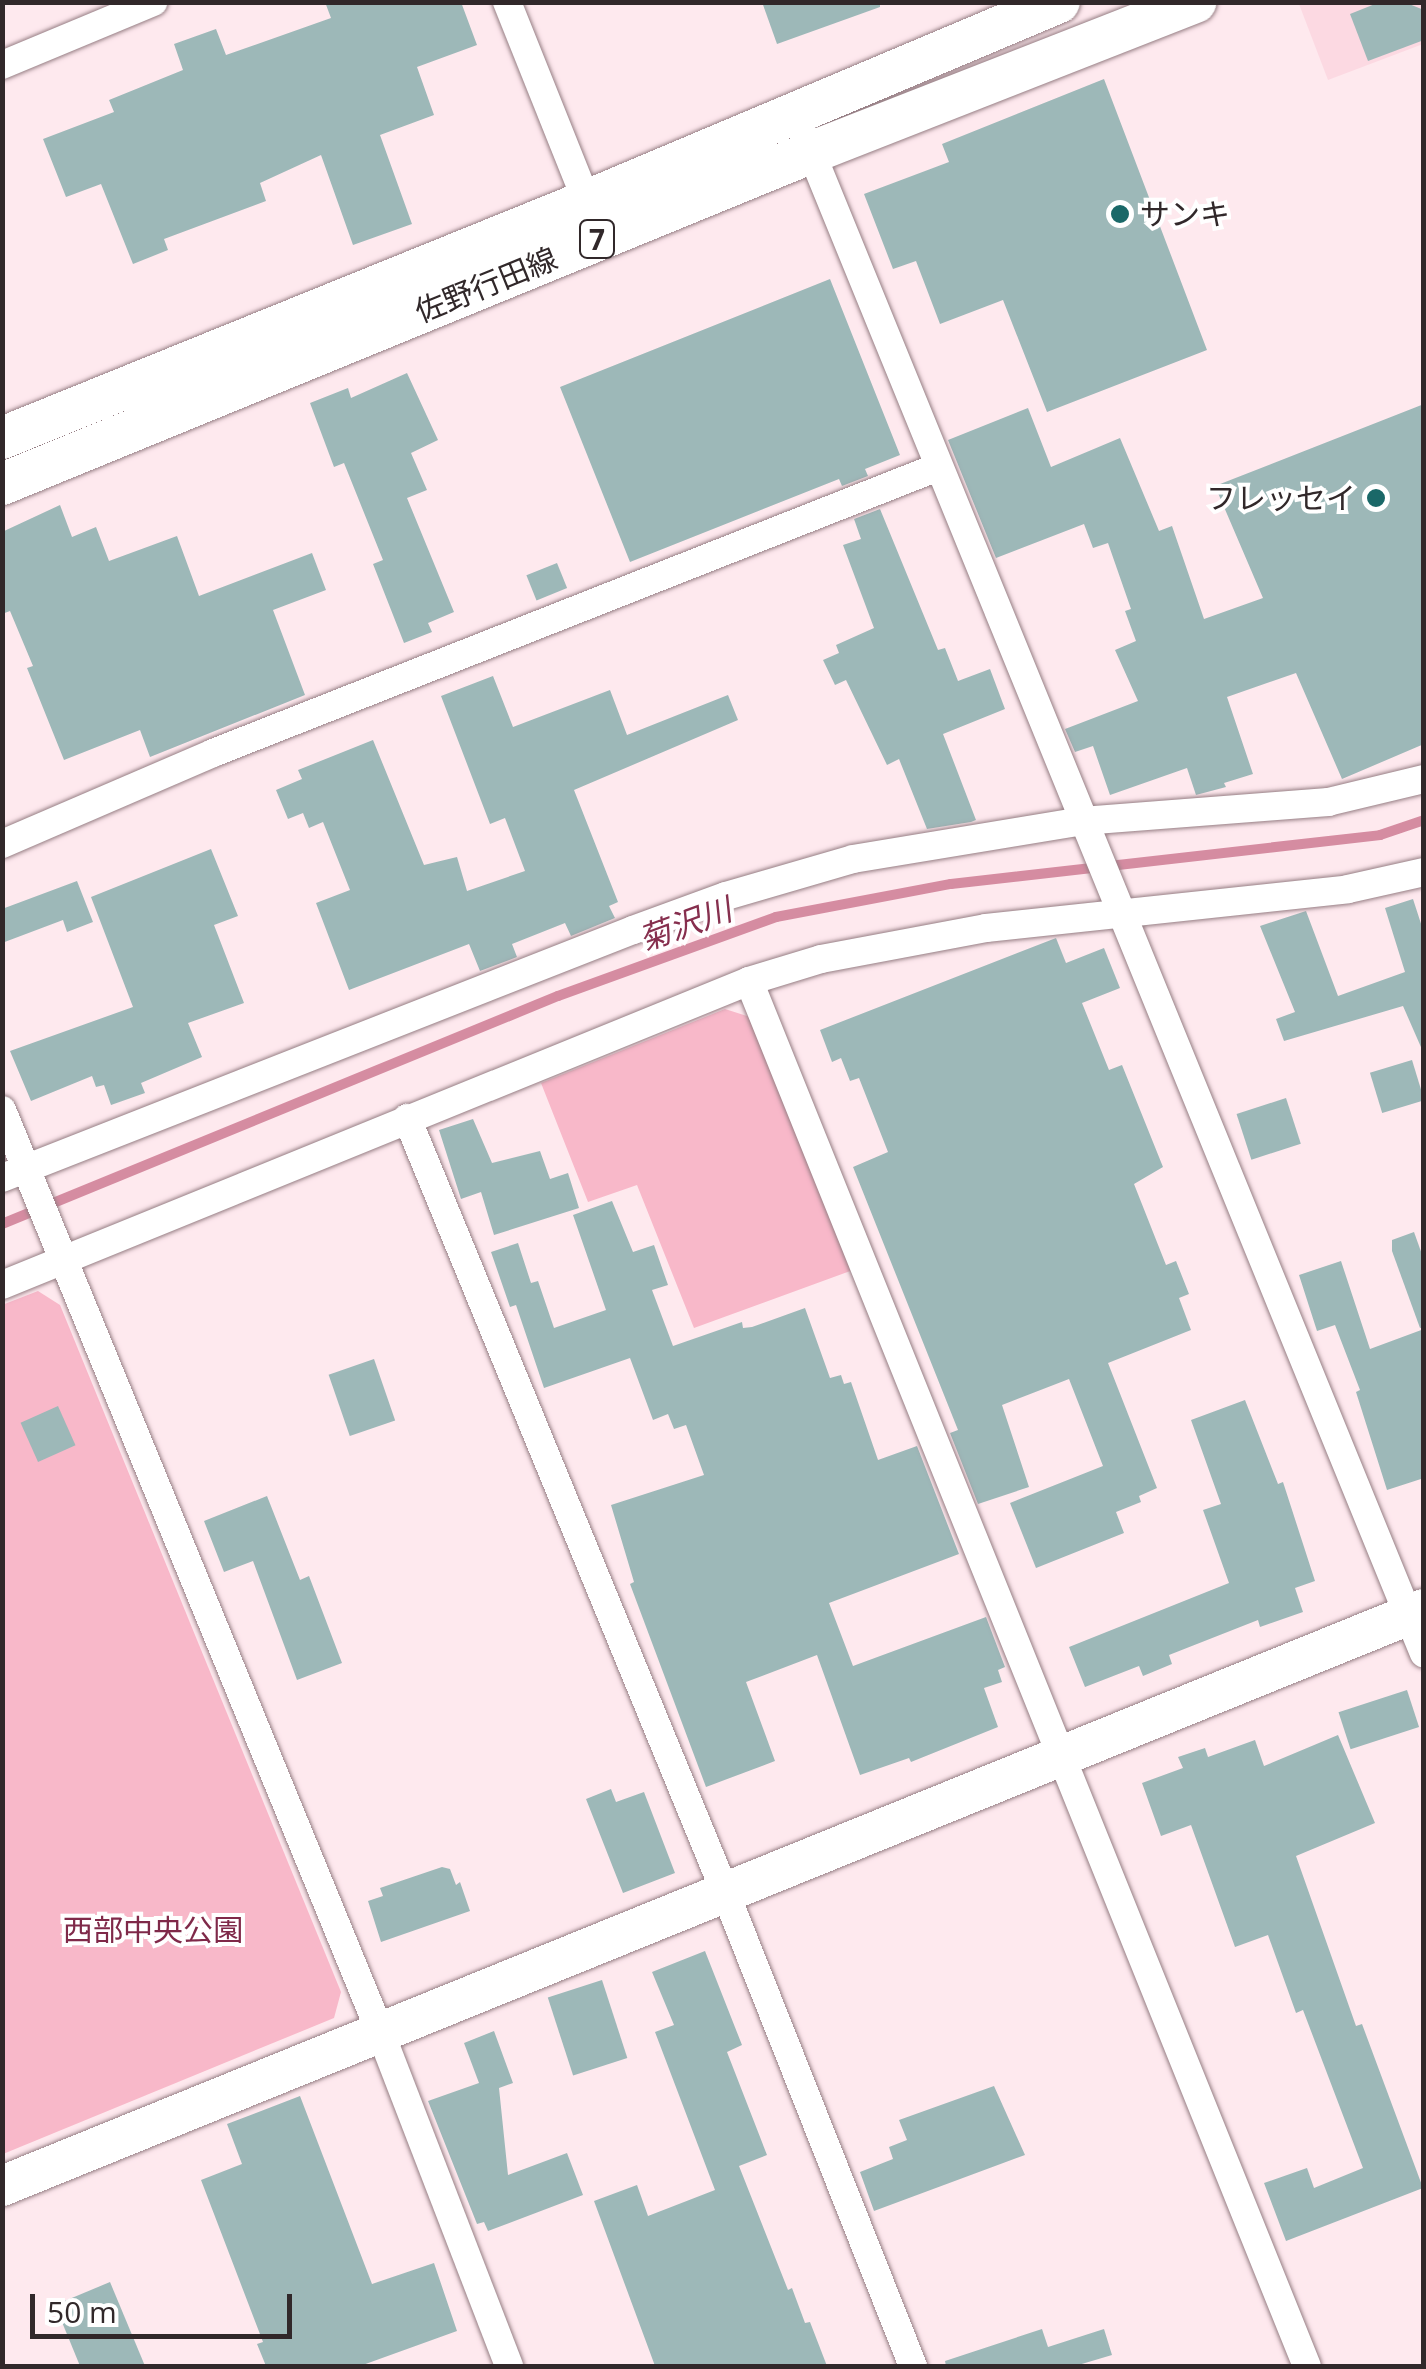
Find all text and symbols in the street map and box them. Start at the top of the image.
place label: サンキ [1140,196,1230,232]
marker: サンキ [1109,203,1131,225]
road number: 7 [577,216,617,262]
street label: 佐野行田線 [410,240,562,330]
place label: フレッセイ [1206,480,1356,516]
marker: フレッセイ [1365,487,1387,509]
water label: 菊沢川 [633,890,737,958]
park label: 西部中央公園 [63,1912,243,1948]
scale bar [35,2274,298,2336]
text: 50 m [47,2291,117,2332]

